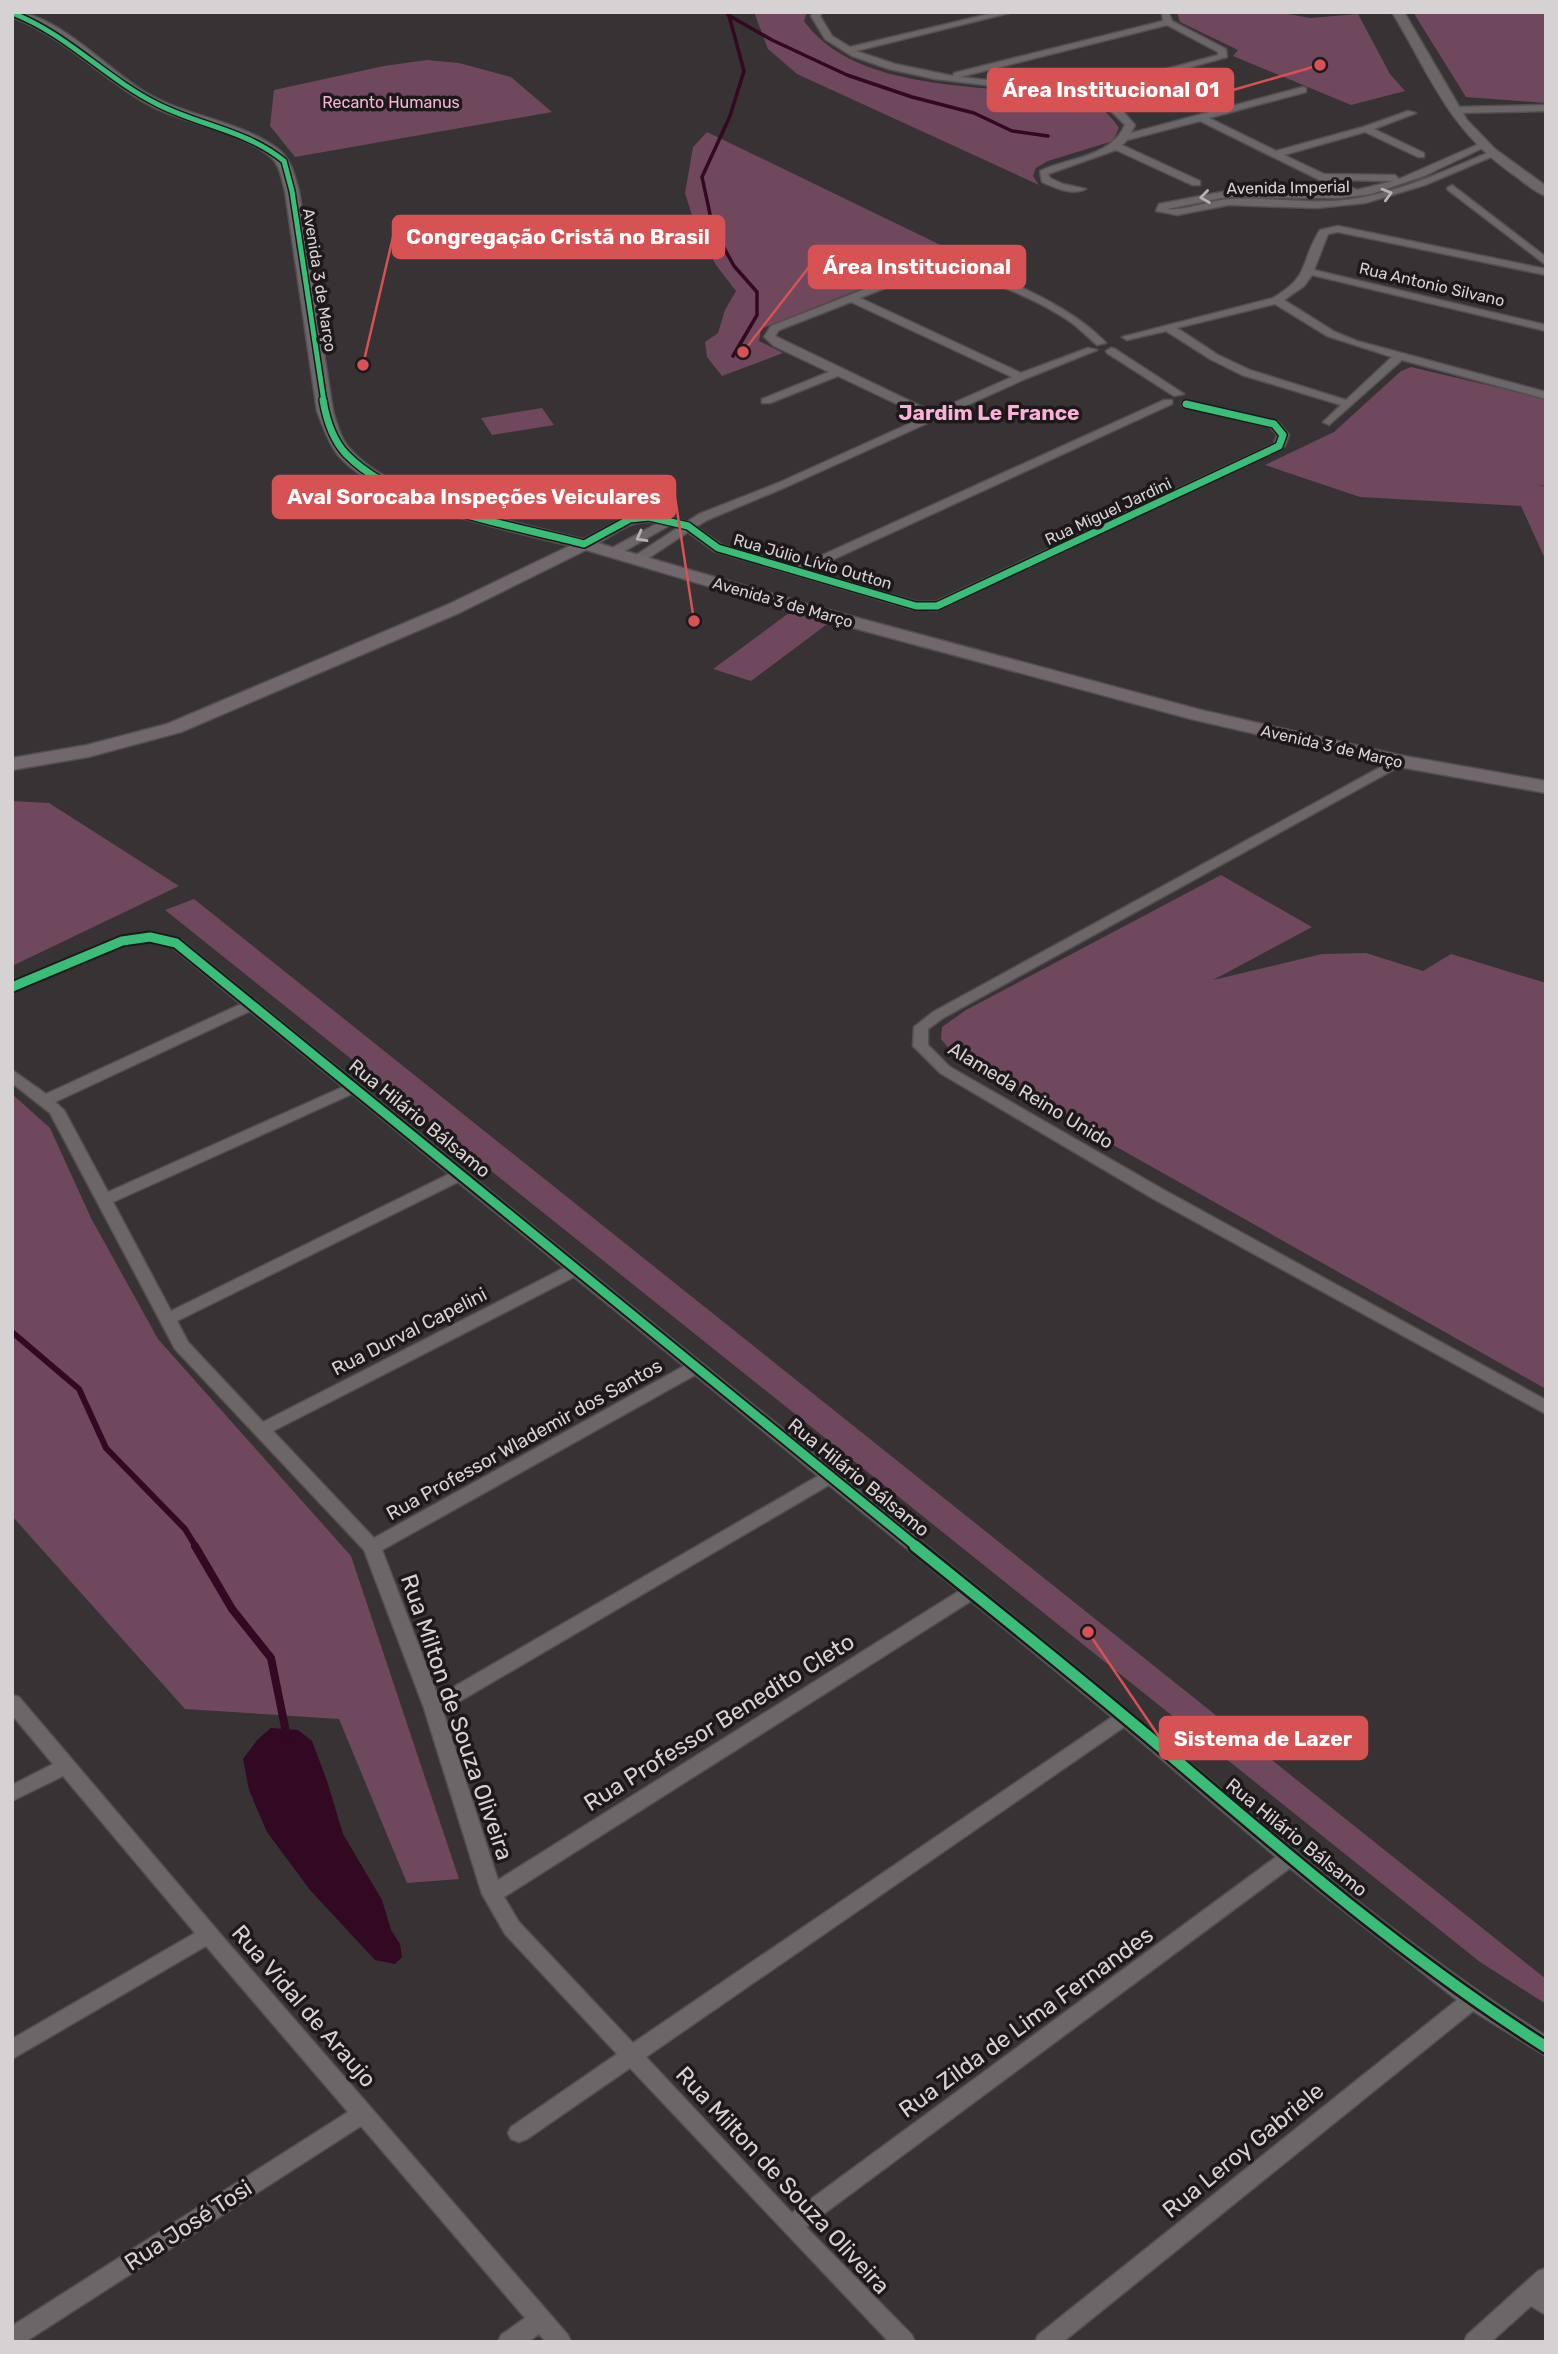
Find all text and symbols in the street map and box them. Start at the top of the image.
callout: Área Institucional 01 [988,69,1233,111]
text: Área Institucional 01 [1002,77,1220,102]
park label: Recanto Humanus [322,93,460,112]
street label: Avenida Imperial [1226,177,1350,198]
one-way arrow [1381,188,1393,203]
one-way arrow [1199,189,1210,204]
street label: Avenida 3 de Março [299,207,340,353]
callout: Congregação Cristã no Brasil [393,216,724,258]
text: Congregação Cristã no Brasil [406,224,710,249]
callout: Área Institucional [809,246,1025,288]
text: Área Institucional [823,254,1011,279]
street label: Rua Antonio Silvano [1357,258,1507,310]
district label: Jardim Le France [898,400,1080,425]
street label: Rua Miguel Jardini [1042,474,1174,549]
callout: Aval Sorocaba Inspeções Veiculares [273,476,675,518]
text: Aval Sorocaba Inspeções Veiculares [287,484,661,509]
one-way arrow [635,529,648,542]
street label: Rua Júlio Lívio Outton [731,530,894,593]
street label: Avenida 3 de Março [711,573,855,632]
street label: Avenida 3 de Março [1259,721,1405,772]
street label: Alameda Reino Unido [944,1037,1117,1154]
street label: Rua Hilário Bálsamo [344,1054,495,1183]
street label: Rua Durval Capelini [328,1282,491,1381]
street label: Rua Professor Wlademir dos Santos [382,1354,666,1525]
street label: Rua Hilário Bálsamo [783,1413,934,1542]
street label: Rua Milton de Souza Oliveira [395,1570,519,1864]
street label: Rua Professor Benedito Cleto [579,1627,859,1817]
callout: Sistema de Lazer [1160,1717,1367,1759]
text: Sistema de Lazer [1174,1726,1353,1751]
street label: Rua Hilário Bálsamo [1221,1773,1372,1902]
street label: Rua Vidal de Araujo [226,1919,382,2093]
street label: Rua Zilda de Lima Fernandes [893,1920,1159,2124]
street label: Rua Milton de Souza Oliveira [670,2060,896,2300]
street label: Rua Leroy Gabriele [1157,2076,1329,2224]
street label: Rua José Tosi [119,2173,257,2277]

